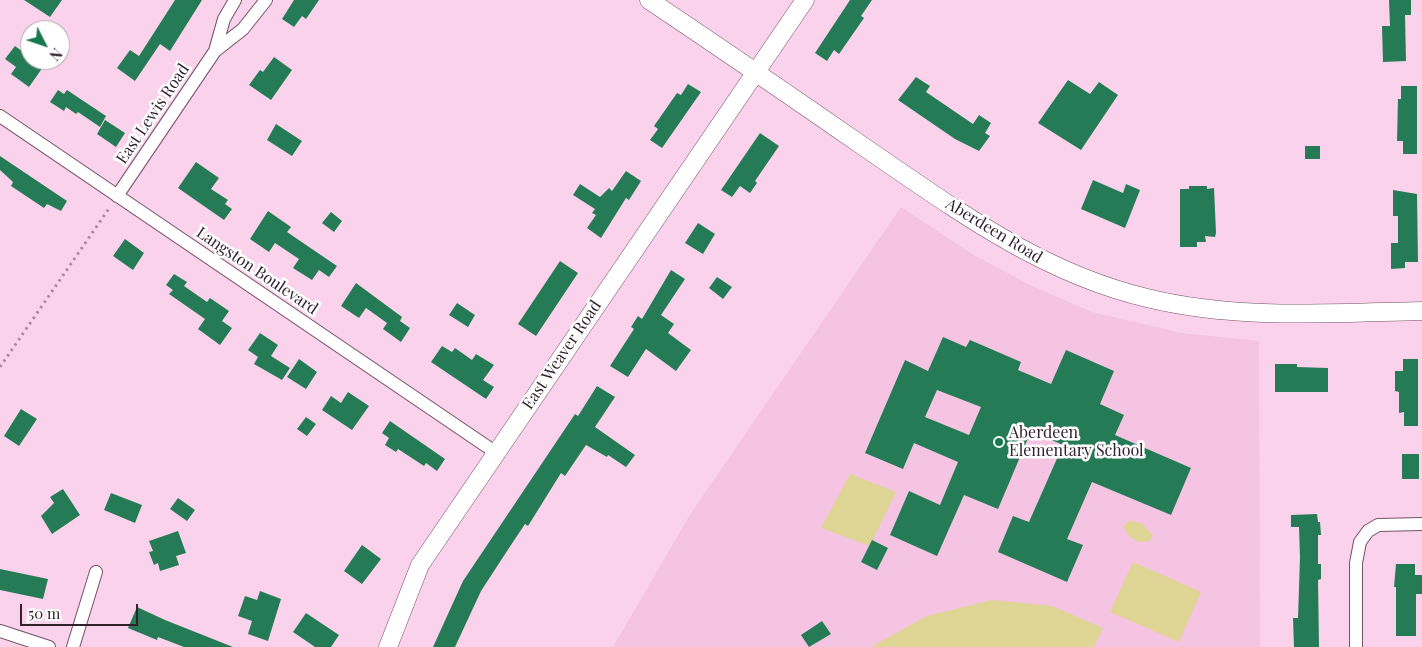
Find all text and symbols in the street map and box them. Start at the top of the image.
north arrow [20,20,70,70]
text: N [45,44,66,65]
street label: East Lewis Road [112,60,194,168]
street label: Aberdeen Road [942,195,1046,267]
street label: Langston Boulevard [193,223,321,319]
street label: East Weaver Road [518,297,606,413]
place label: Aberdeen Elementary School [1009,423,1144,461]
marker: Aberdeen Elementary School [993,436,1005,448]
scale bar [22,594,140,626]
text: 50 m [28,603,60,623]

